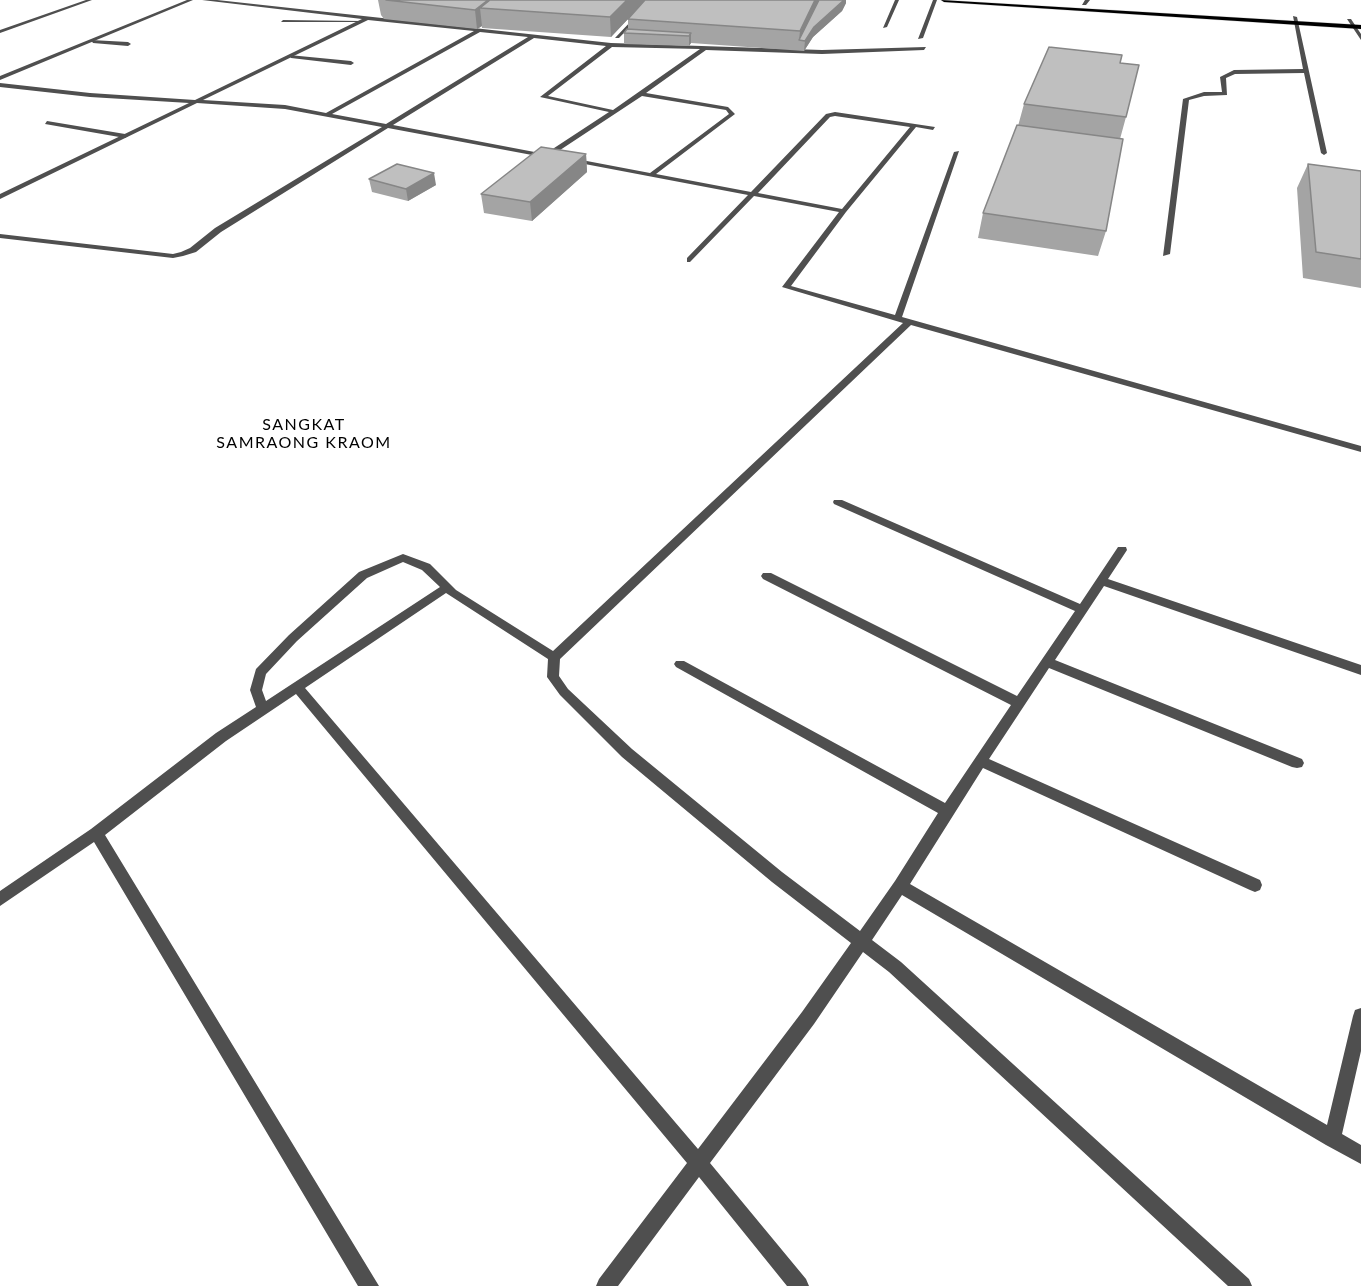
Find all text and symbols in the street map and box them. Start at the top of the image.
district label: SANGKAT SAMRAONG KRAOM [216,415,392,453]

